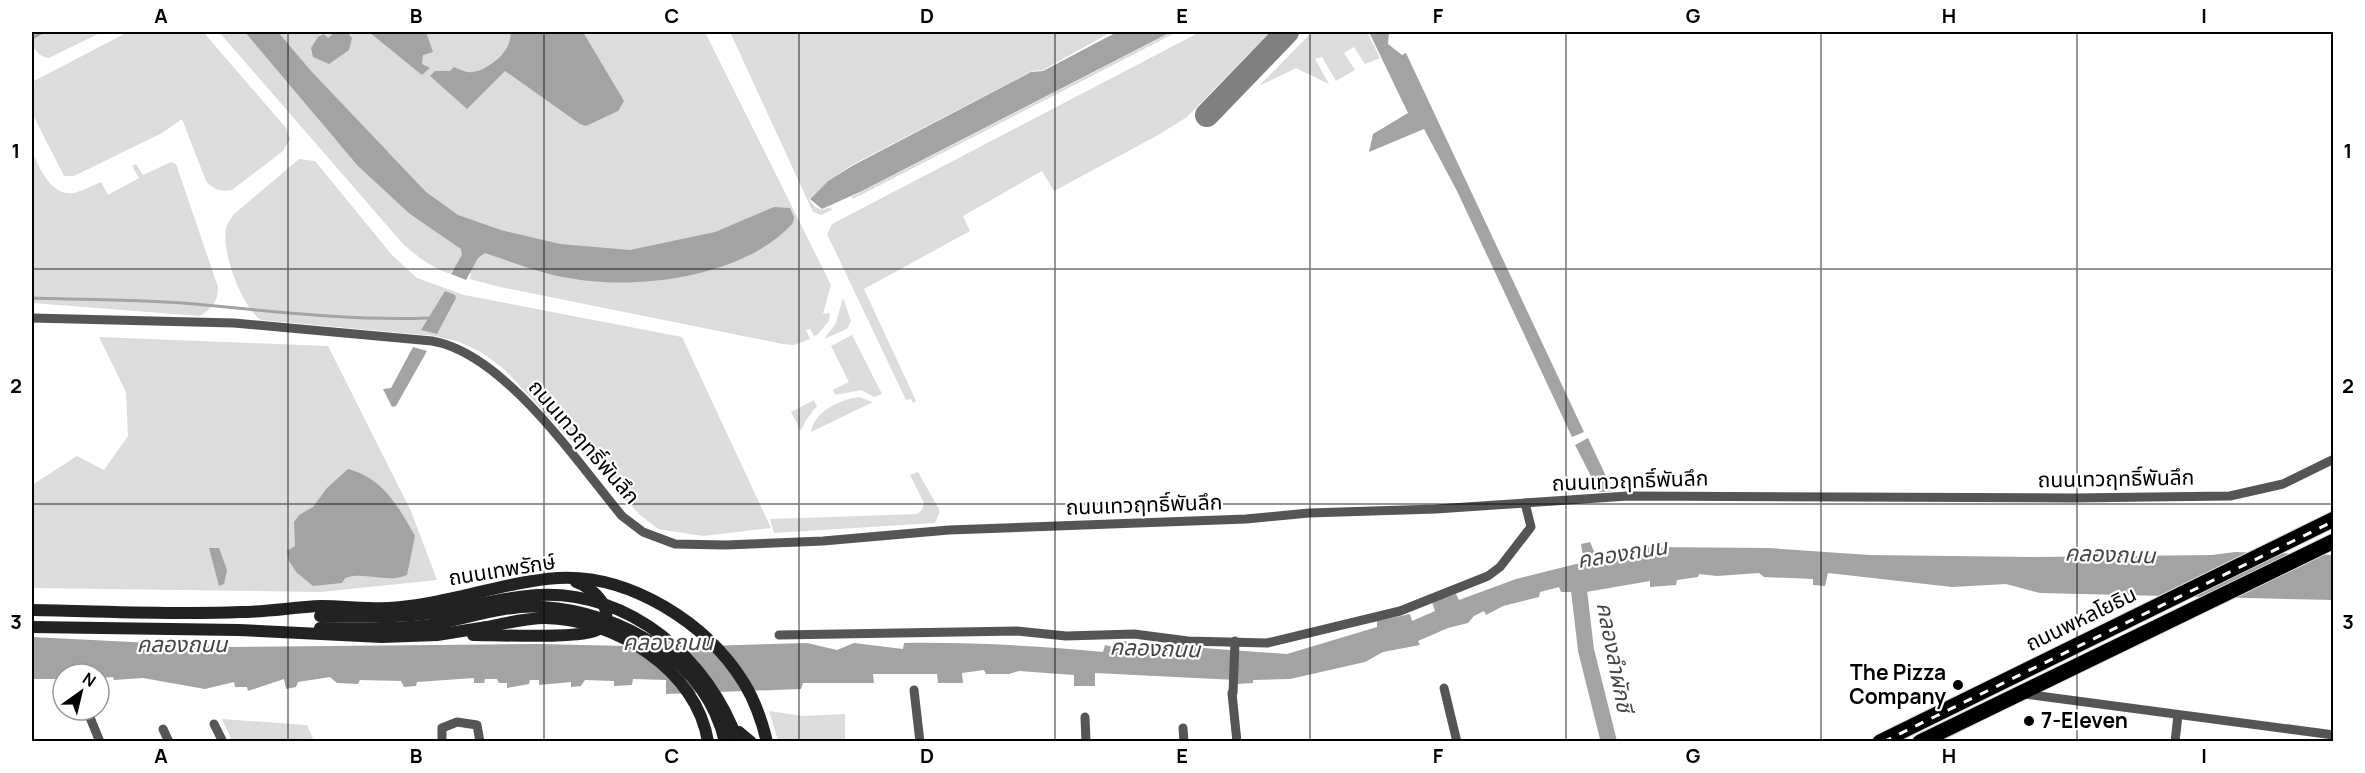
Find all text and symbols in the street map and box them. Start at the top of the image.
text: A [154,2,168,29]
text: B [410,2,423,29]
text: C [665,2,679,29]
text: D [920,2,934,29]
text: E [1176,2,1188,29]
text: F [1433,2,1444,29]
text: G [1686,2,1701,29]
text: H [1942,2,1956,29]
text: I [2201,2,2207,29]
text: 1 [12,137,20,164]
text: 1 [2344,137,2352,164]
text: 2 [10,372,22,399]
text: 2 [2342,372,2354,399]
street label: ถนนเทวฤทธิ์พันลึก [523,373,647,510]
street label: ถนนเทวฤทธิ์พันลึก [1551,463,1709,497]
street label: ถนนเทวฤทธิ์พันลึก [2037,463,2195,493]
street label: ถนนเทวฤทธิ์พันลึก [1065,487,1223,521]
water label: คลองถนน [1575,531,1671,575]
water label: คลองถนน [2064,537,2157,571]
street label: ถนนเทพรักษ์ [446,547,557,591]
street label: ถนนพหลโยธิน [2021,579,2141,657]
water label: คลองลำผักชี [1590,599,1641,718]
text: 3 [10,608,22,635]
text: 3 [2342,608,2354,635]
water label: คลองถนน [623,627,715,657]
water label: คลองถนน [137,629,229,659]
water label: คลองถนน [1109,631,1202,665]
place label: The Pizza Company [1849,658,1946,710]
north arrow [51,662,111,722]
text: N [78,667,100,692]
marker: The Pizza Company [1951,678,1965,692]
place label: 7-Eleven [2041,706,2128,734]
marker: 7-Eleven [2022,714,2036,728]
text: A [154,742,168,769]
text: B [410,742,423,769]
text: C [665,742,679,769]
text: D [920,742,934,769]
text: E [1176,742,1188,769]
text: F [1433,742,1444,769]
text: G [1686,742,1701,769]
text: H [1942,742,1956,769]
text: I [2201,742,2207,769]

